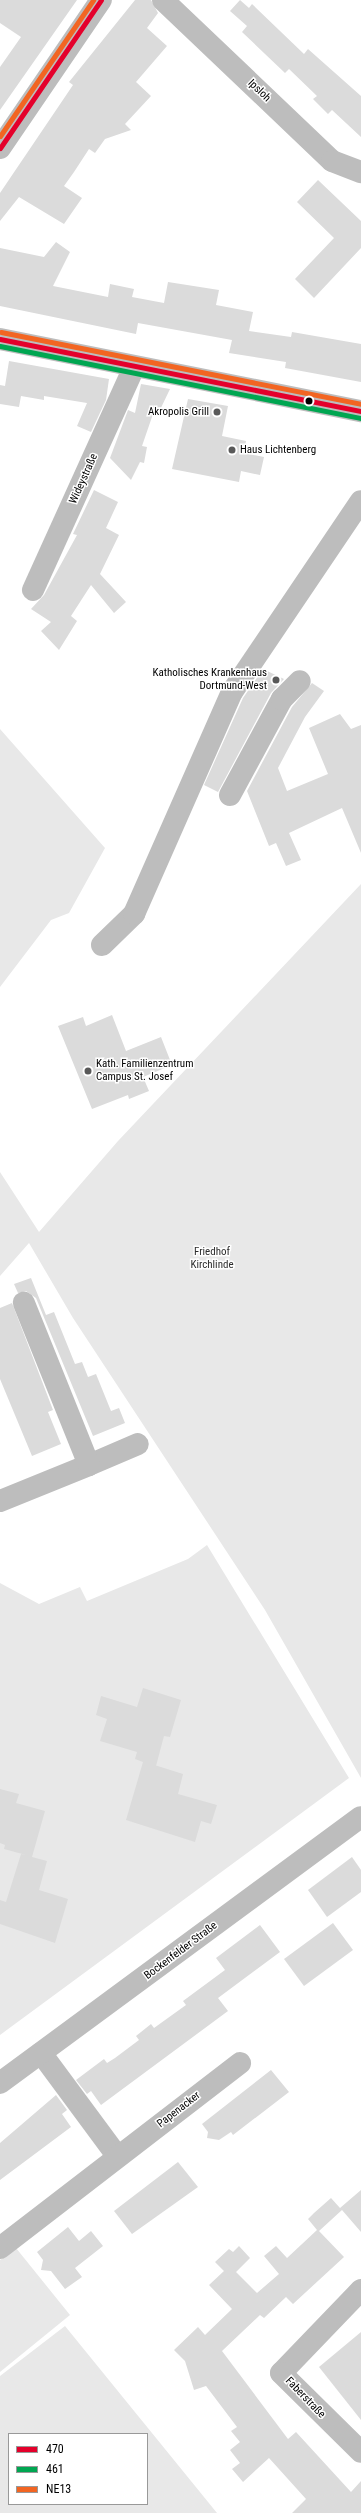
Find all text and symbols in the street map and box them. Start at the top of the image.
street label: Ipsloh [245,77,273,105]
unlabelled marker [304,396,314,406]
place label: Akropolis Grill [148,405,209,419]
marker: Akropolis Grill [212,407,222,417]
place label: Haus Lichtenberg [240,443,316,457]
marker: Haus Lichtenberg [227,445,237,455]
street label: Wideystraße [67,452,101,506]
place label: Katholisches Krankenhaus Dortmund-West [153,667,267,693]
marker: Katholisches Krankenhaus Dortmund-West [270,674,282,686]
place label: Kath. Familienzentrum Campus St. Josef [96,1058,193,1084]
marker: Kath. Familienzentrum Campus St. Josef [83,1066,93,1076]
park label: Friedhof Kirchlinde [190,1246,234,1272]
street label: Bockenfelder Straße [142,1919,220,1983]
street label: Papenacker [155,2089,203,2131]
street label: Faberstraße [282,2375,328,2421]
legend [8,2433,148,2505]
text: 470 [46,2442,64,2456]
text: 461 [46,2462,64,2476]
text: NE13 [46,2482,71,2496]

